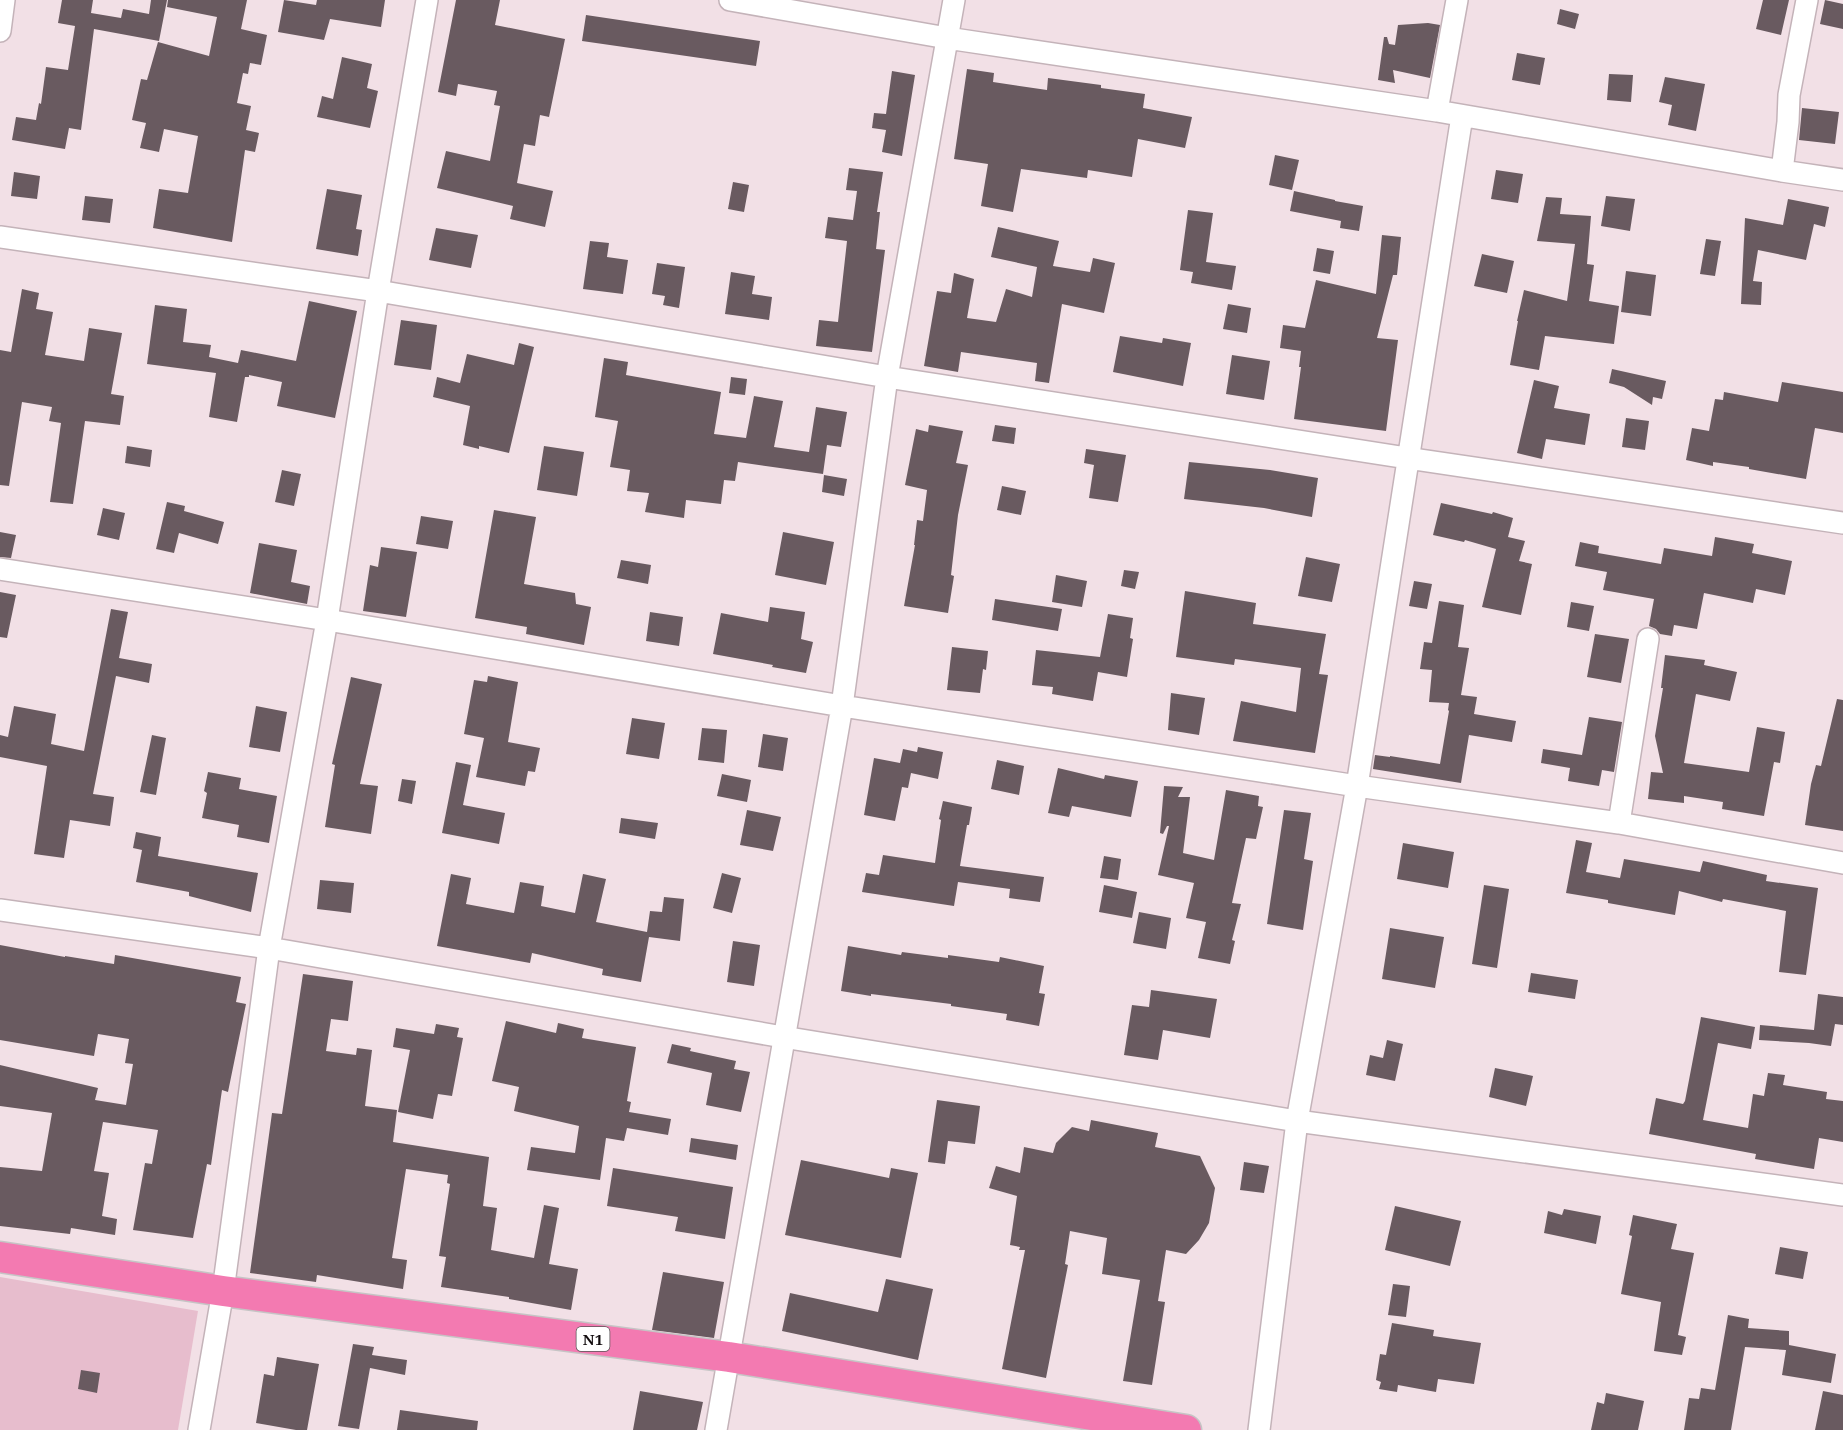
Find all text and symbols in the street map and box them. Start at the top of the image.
road number: N1 [576,1327,610,1351]

